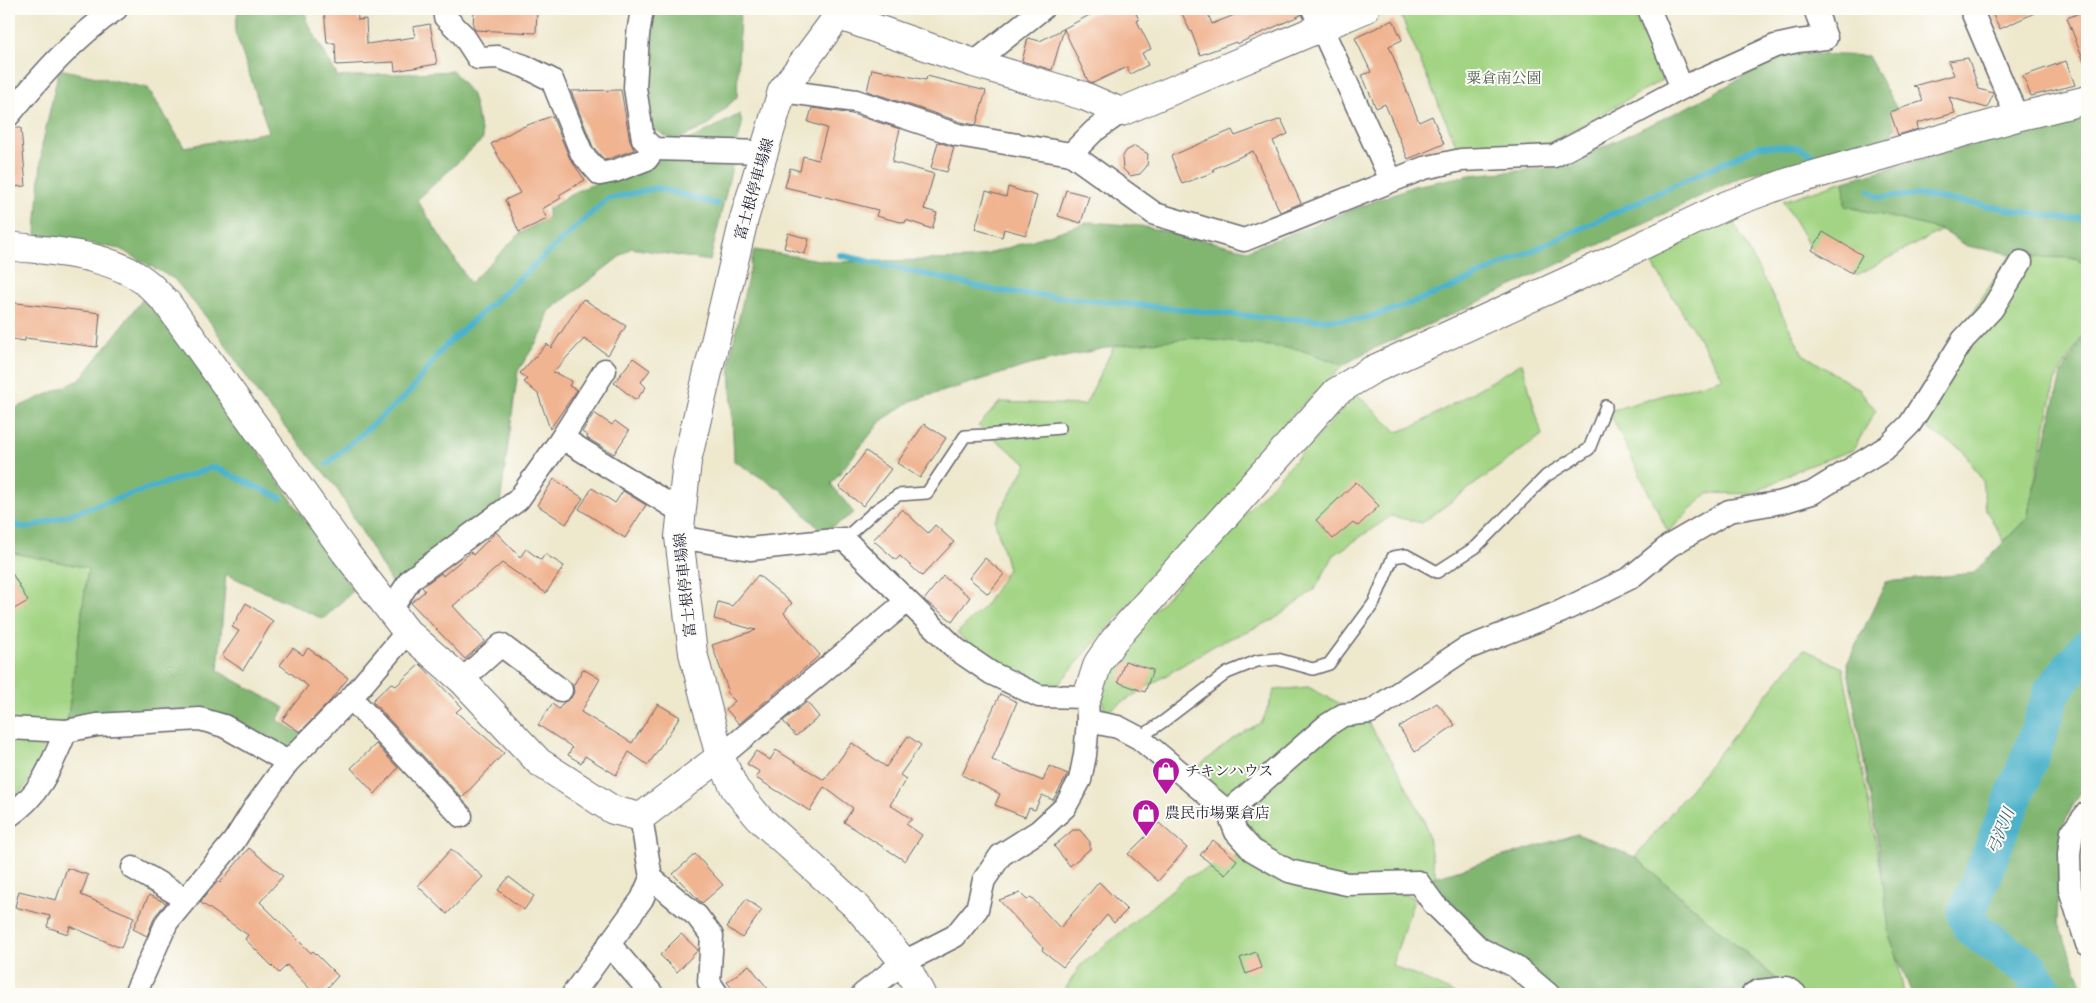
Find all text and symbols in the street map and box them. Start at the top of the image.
park label: 粟倉南公園 [1466,69,1542,88]
street label: 富士根停車場線 [731,136,778,242]
street label: 富士根停車場線 [671,532,700,638]
shop icon: チキンハウス [1151,756,1181,795]
place label: チキンハウス [1185,762,1273,781]
shop icon: 農民市場粟倉店 [1131,798,1161,837]
place label: 農民市場粟倉店 [1165,804,1270,823]
water label: 弓沢川 [1983,804,2020,857]

